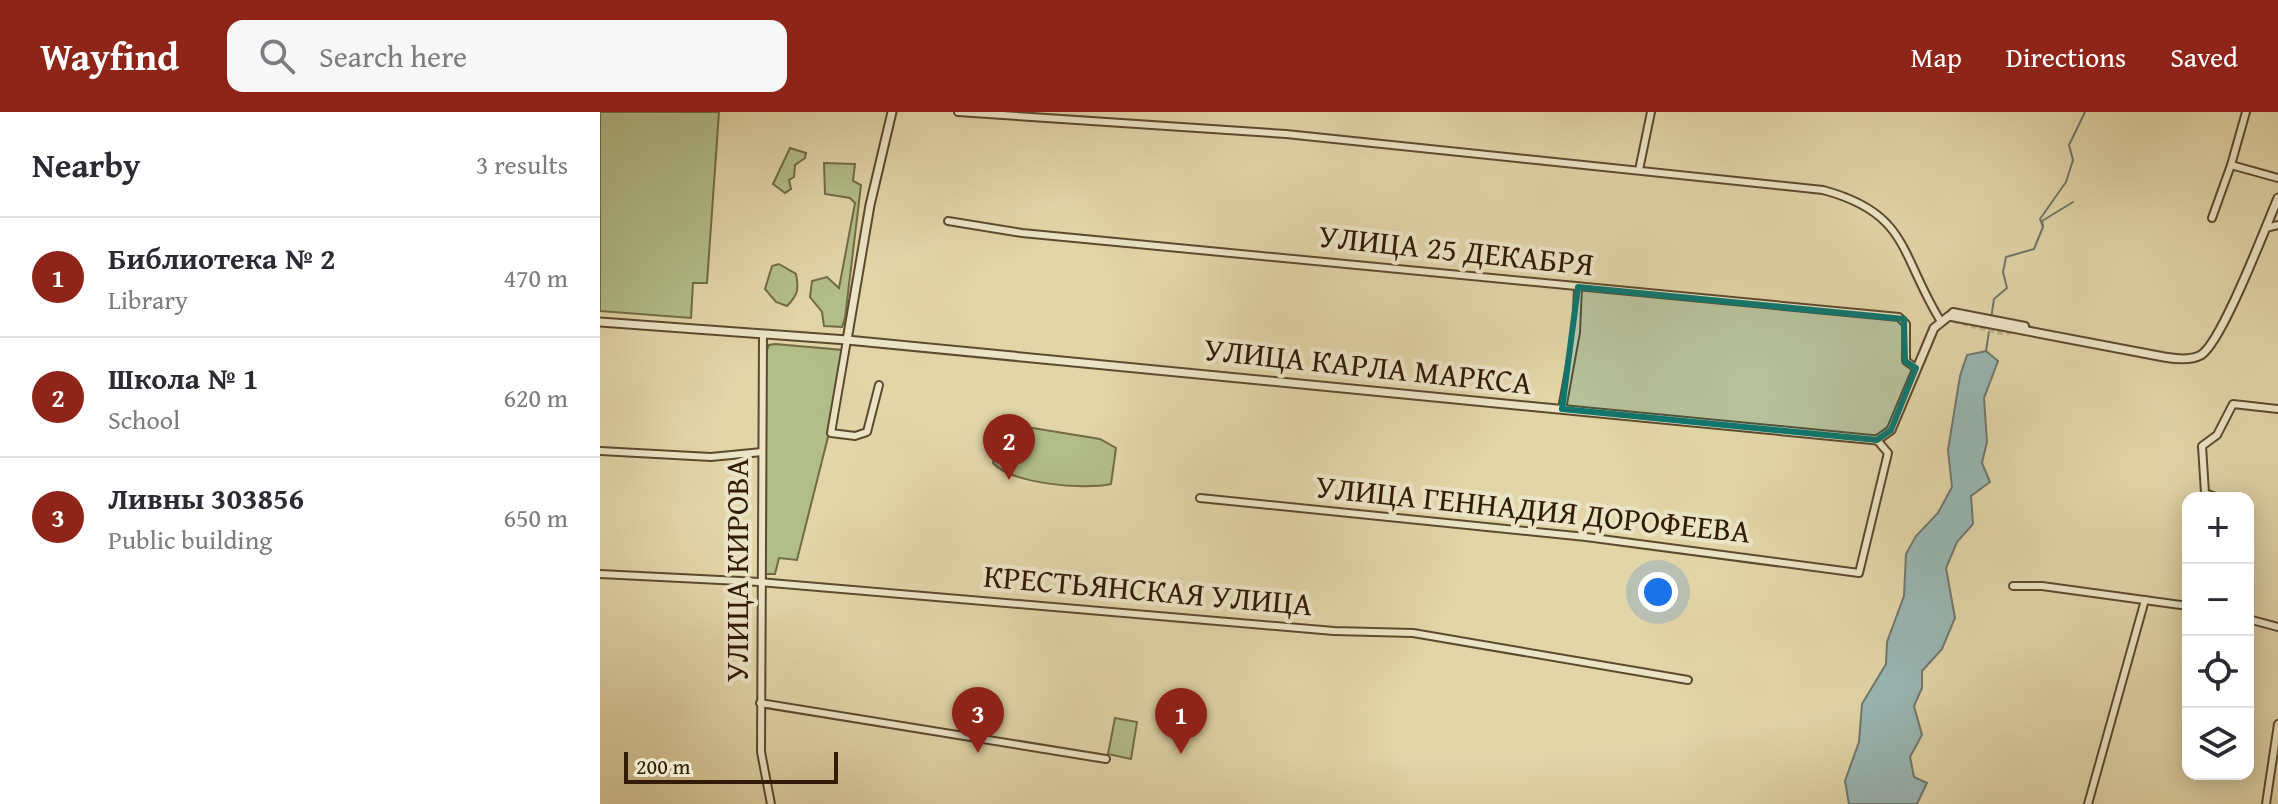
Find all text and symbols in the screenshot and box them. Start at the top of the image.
search box [227,20,787,92]
text: Wayfind [40,28,179,84]
icon: search [255,34,299,78]
text: Search here [319,34,467,78]
text: Map [1910,36,1962,77]
text: Directions [2006,36,2126,77]
text: Saved [2170,36,2238,77]
text: Nearby [32,140,141,189]
text: 3 results [476,145,568,184]
street label: УЛИЦА 25 ДЕКАБРЯ [1316,212,1596,287]
text: Библиотека № 2 [108,236,336,280]
text: 1 [51,258,65,297]
text: 470 m [503,258,568,297]
text: Library [108,280,188,319]
street label: УЛИЦА КАРЛА МАРКСА [1202,325,1535,406]
text: Школа № 1 [108,356,258,400]
text: 2 [51,378,65,417]
text: 620 m [503,378,568,417]
text: School [108,400,180,439]
pin: 2 [983,414,1035,480]
street label: УЛИЦА КИРОВА [713,457,760,682]
street label: УЛИЦА ГЕННАДИЯ ДОРОФЕЕВА [1313,462,1753,555]
text: Ливны 303856 [108,476,304,520]
map controls [2182,492,2254,780]
button: + [2182,492,2254,564]
text: 3 [51,498,65,537]
text: 650 m [503,498,568,537]
text: Public building [108,520,272,559]
street label: КРЕСТЬЯНСКАЯ УЛИЦА [982,552,1315,627]
button: − [2182,564,2254,636]
your location [1638,572,1678,612]
button: locate [2182,636,2254,708]
pin: 3 [952,687,1004,753]
pin: 1 [1155,688,1207,754]
button: layers [2182,708,2254,780]
scale bar [624,748,838,784]
text: 200 m [636,750,691,782]

